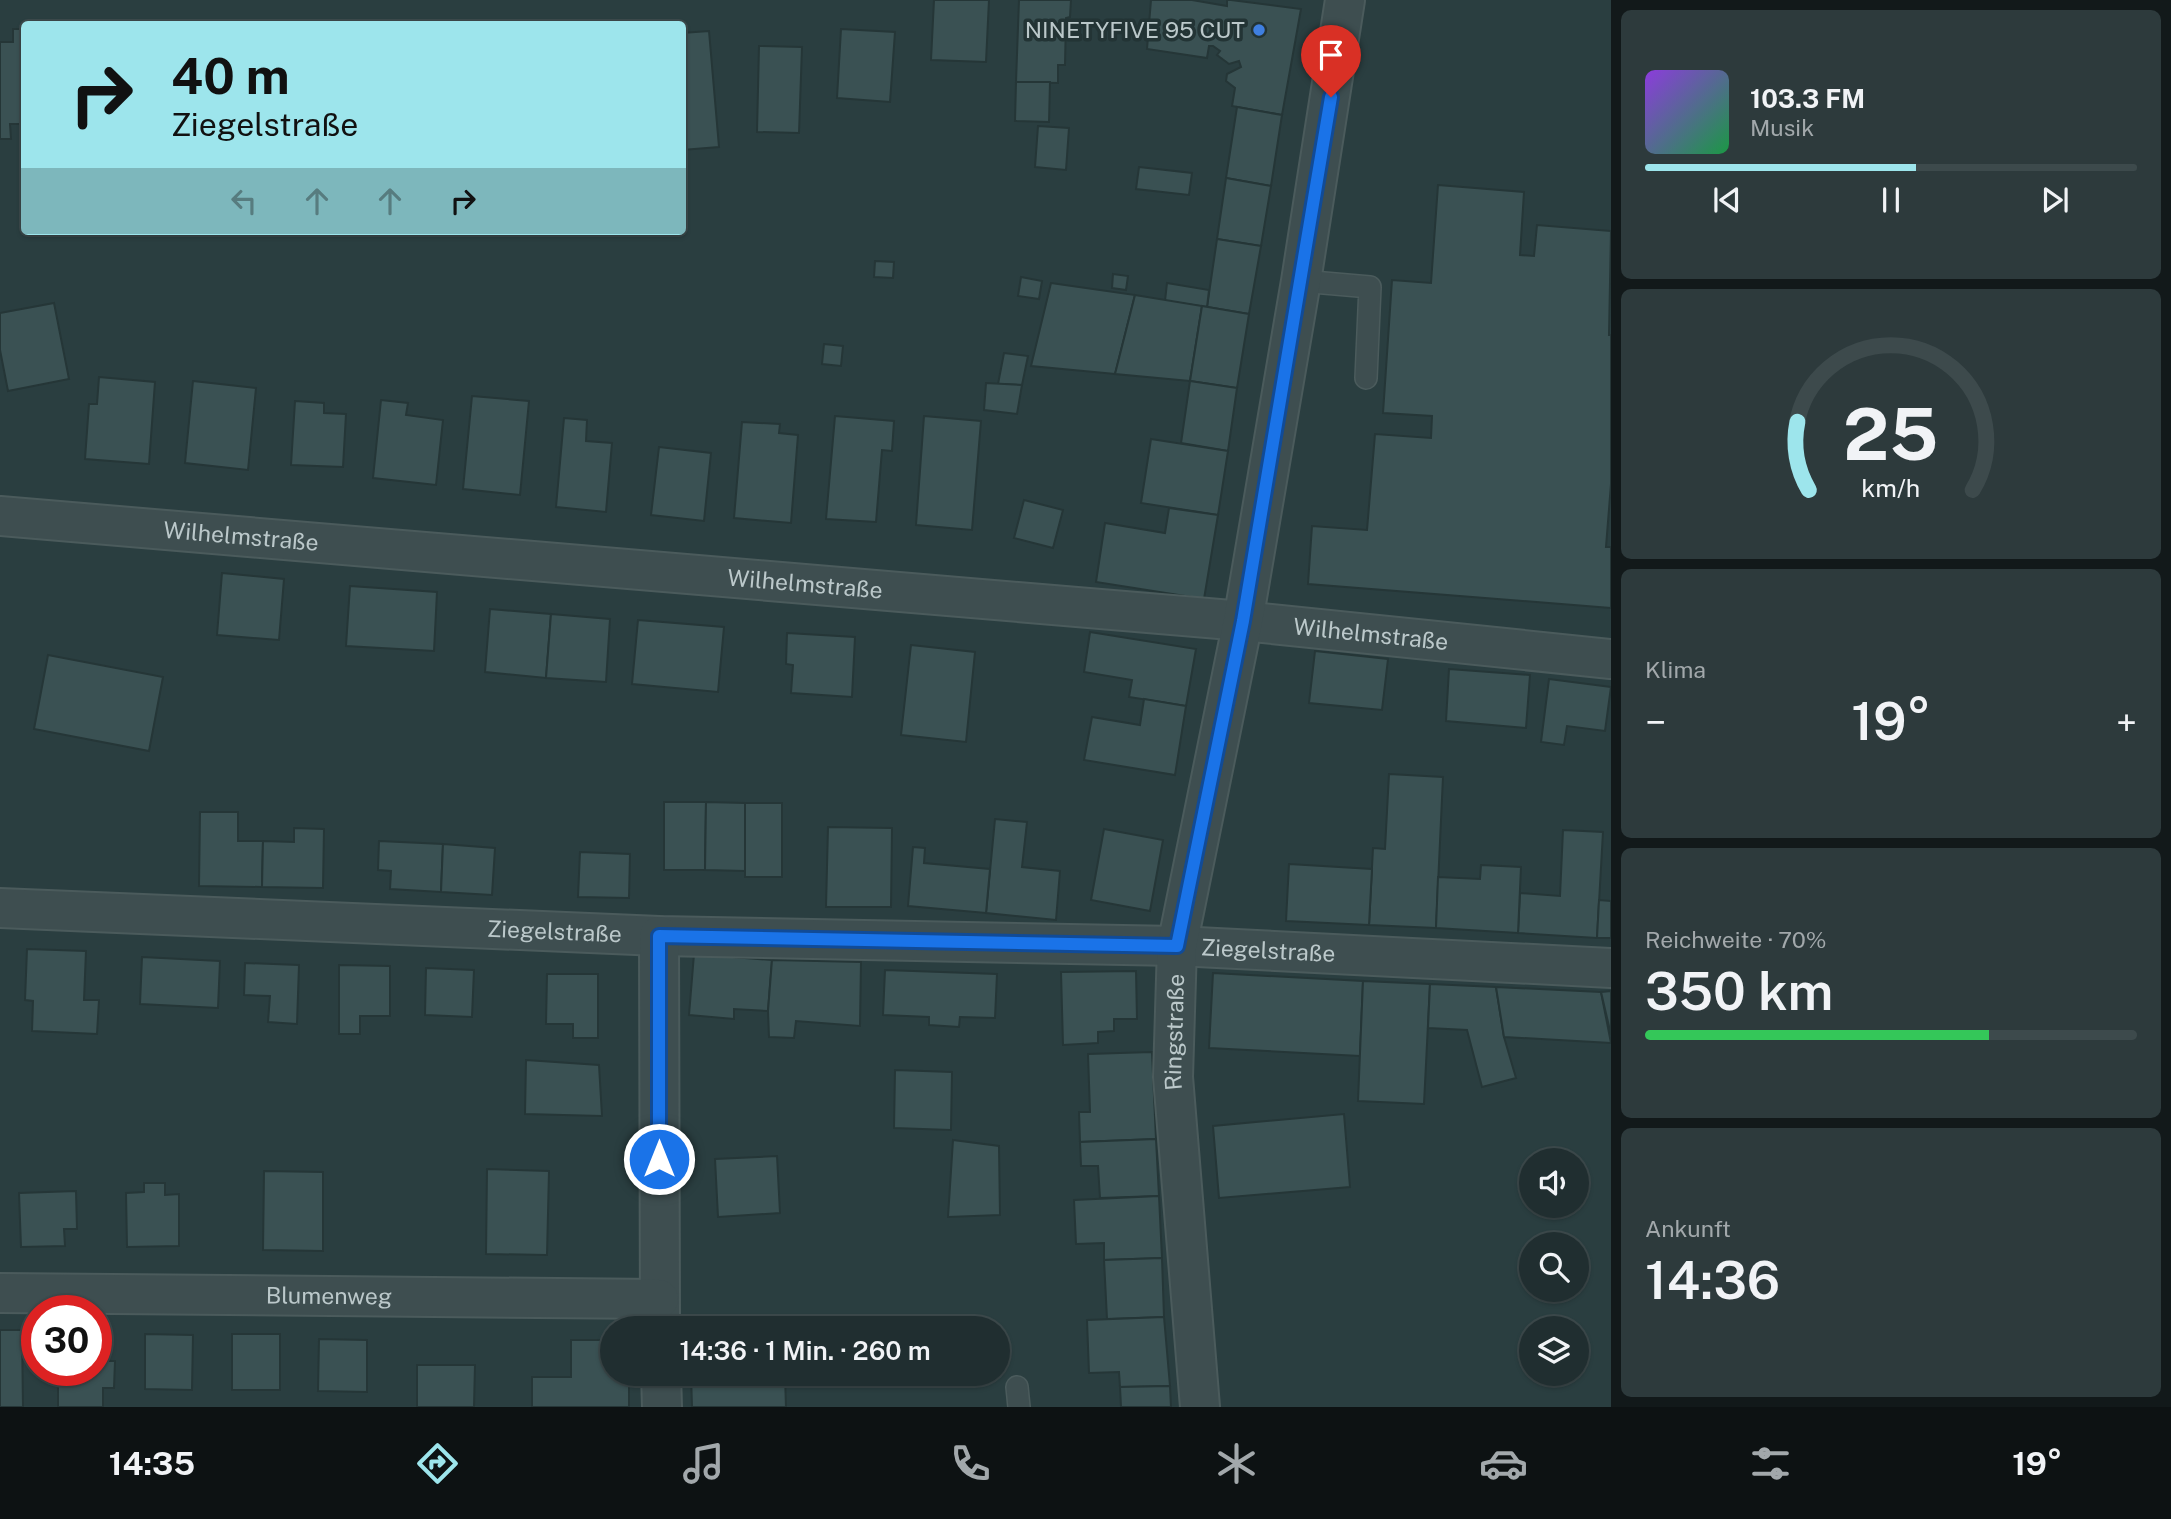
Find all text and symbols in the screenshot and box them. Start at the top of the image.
place label: NINETYFIVE 95 CUT [1025,16,1245,43]
marker: NINETYFIVE 95 CUT [1251,22,1267,38]
pin [1301,25,1361,97]
icon: arrive [1312,36,1350,74]
text: 40 m [171,47,290,105]
icon: right [56,49,147,140]
text: 103.3 FM [1750,83,1865,114]
text: Ziegelstraße [171,106,358,143]
text: Musik [1750,114,1814,141]
icon: previous [1708,181,1746,219]
icon: pause [1872,181,1910,219]
icon: next [2036,181,2074,219]
icon: left [225,182,263,220]
icon: ahead [298,182,336,220]
icon: ahead [371,182,409,220]
icon: right [444,182,482,220]
text: 25 [1843,392,1939,477]
text: km/h [1862,473,1920,503]
street label: Wilhelmstraße [162,516,320,556]
street label: Wilhelmstraße [726,564,884,604]
street label: Wilhelmstraße [1292,612,1450,655]
text: Klima [1645,656,1706,683]
text: 19° [1851,691,1931,752]
text: − [1645,700,1666,745]
text: + [2116,700,2137,745]
street label: Ziegelstraße [487,915,622,947]
text: Reichweite · 70% [1645,926,1827,953]
street label: Ziegelstraße [1200,933,1336,967]
text: 350 km [1645,961,1833,1022]
street label: Ringstraße [1159,973,1189,1092]
position arrow [622,1122,696,1196]
map controls [1519,1148,1589,1386]
button: sound [1519,1148,1589,1218]
text: Ankunft [1645,1215,1731,1242]
button: search [1519,1232,1589,1302]
text: 14:36 [1645,1250,1780,1311]
street label: Blumenweg [266,1281,392,1310]
speed limit sign: 30 [21,1295,112,1386]
button: layers [1519,1316,1589,1386]
text: 14:36 · 1 Min. · 260 m [679,1335,931,1366]
icon: directions [413,1439,462,1488]
icon: music [679,1439,728,1488]
icon: phone [946,1439,995,1488]
icon: climate [1212,1439,1261,1488]
icon: car [1479,1439,1528,1488]
icon: filters [1746,1439,1795,1488]
text: 14:35 [109,1445,195,1482]
text: 19° [2012,1445,2062,1482]

